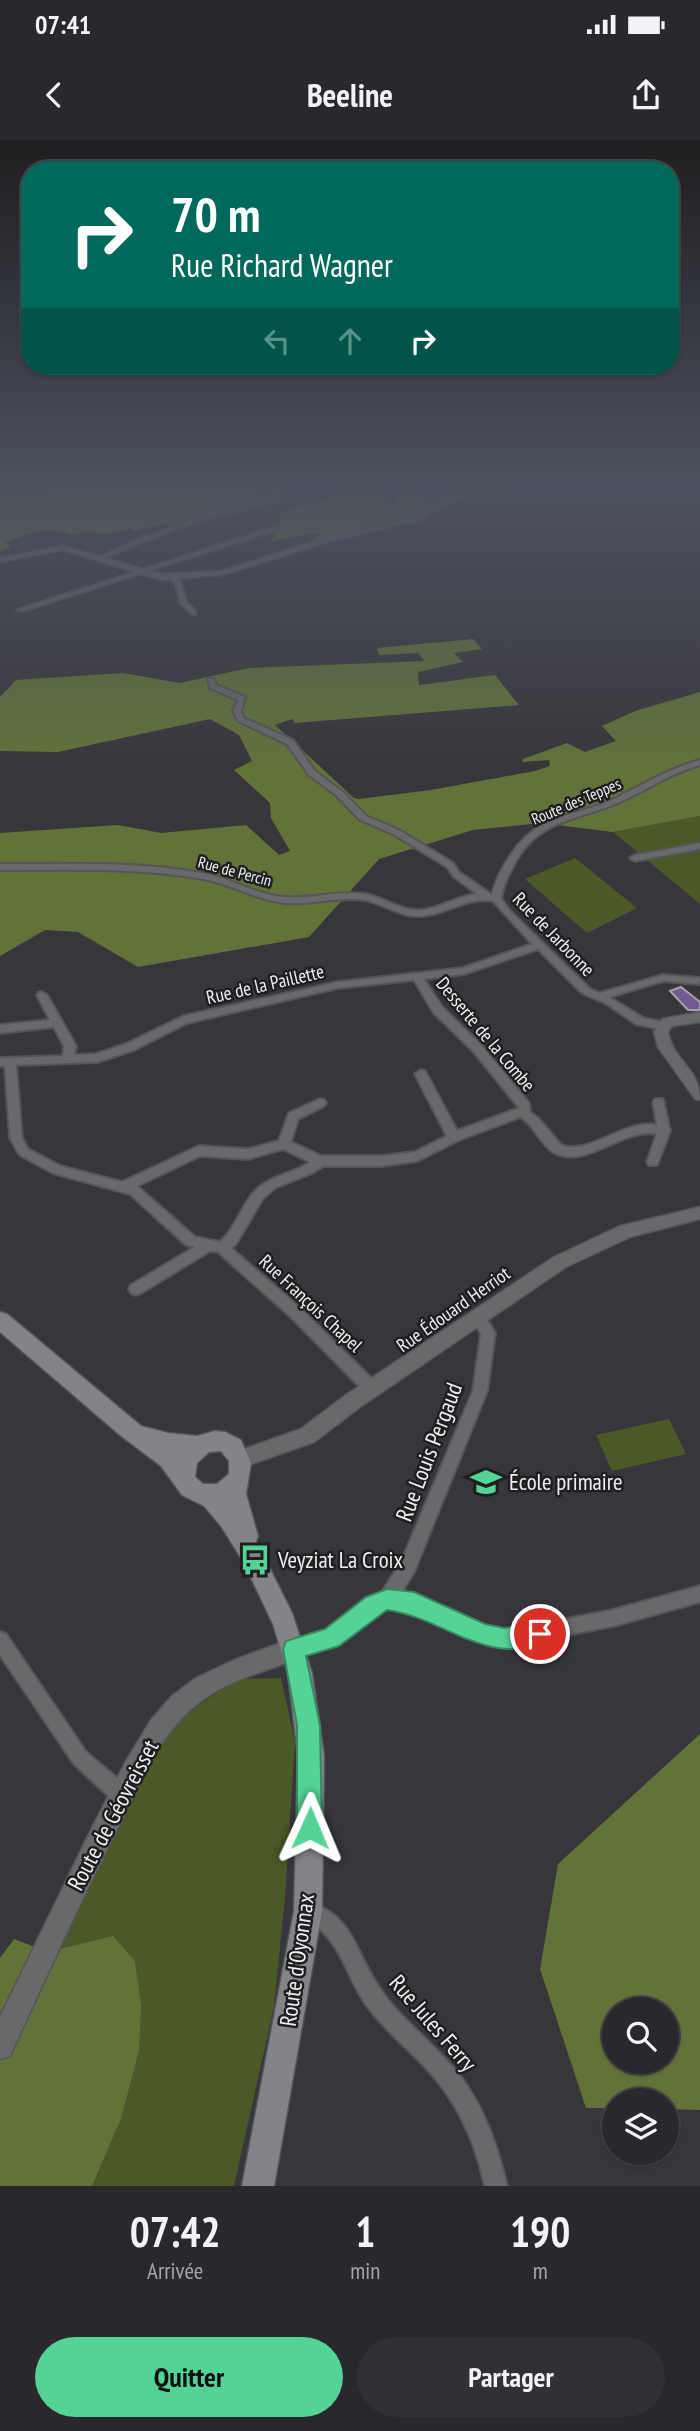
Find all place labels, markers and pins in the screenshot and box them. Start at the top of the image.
school or university icon: École primaire [469,1465,503,1499]
place label: École primaire [509,1467,623,1496]
bus stop icon: Veyziat La Croix [238,1543,272,1577]
place label: Veyziat La Croix [277,1545,404,1574]
pin [510,1604,570,1664]

